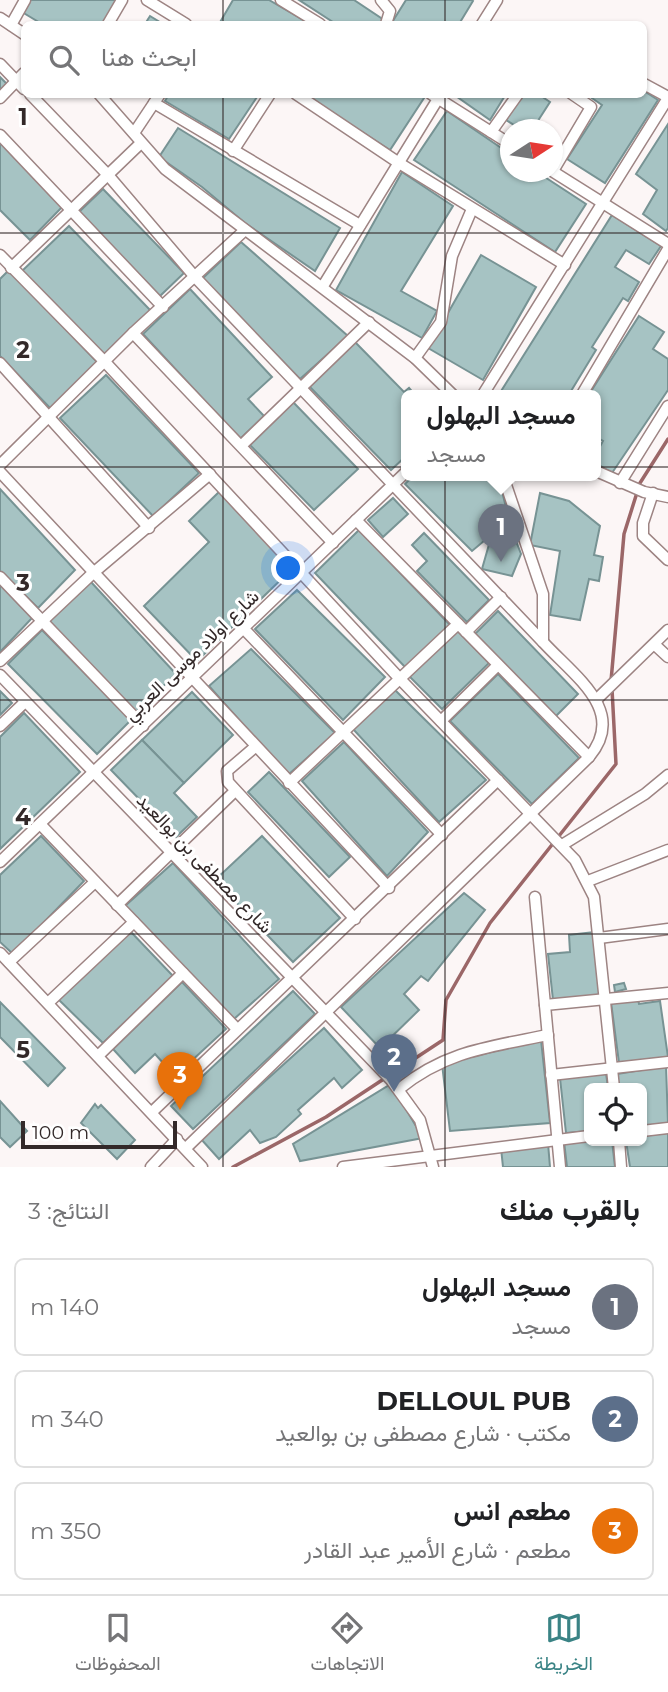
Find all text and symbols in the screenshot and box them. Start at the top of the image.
search box [21,21,647,98]
icon: search [45,41,83,79]
text: ابحث هنا [101,41,197,73]
text: 1 [18,103,28,131]
north arrow [500,119,563,182]
text: 2 [16,336,30,364]
popup [401,390,601,481]
text: مسجد البهلول [426,399,576,431]
text: مسجد [426,440,486,468]
pin: 1 [478,504,524,562]
your location [271,551,305,585]
text: 3 [15,569,30,597]
street label: شارع اولاد موسى العربي [119,585,267,729]
street label: شارع مصطفى بن بوالعيد [131,789,277,939]
text: 4 [15,803,31,831]
pin: 2 [371,1034,417,1092]
text: 5 [16,1036,30,1064]
pin: 3 [157,1052,203,1110]
map controls [584,1083,647,1146]
button: locate [584,1083,647,1146]
scale bar [21,1118,177,1150]
text: 100 m [32,1121,89,1144]
text: بالقرب منك [500,1191,640,1228]
text: النتائج: 3 [28,1197,109,1225]
text: مسجد البهلول [422,1271,571,1303]
text: 140 m [30,1293,99,1321]
text: 1 [610,1293,620,1321]
text: مسجد [511,1312,571,1340]
text: DELLOUL PUB [376,1385,571,1417]
text: 340 m [30,1405,104,1433]
text: 2 [608,1405,622,1433]
text: مكتب · شارع مصطفى بن بوالعيد [275,1419,571,1447]
text: مطعم انس [454,1495,571,1527]
text: 350 m [30,1517,101,1545]
text: 3 [608,1517,622,1545]
text: مطعم · شارع الأمير عبد القادر [304,1536,571,1564]
tab: المحفوظات [75,1609,161,1680]
tab: الاتجاهات [311,1609,384,1680]
tab: الخريطة [534,1609,593,1680]

